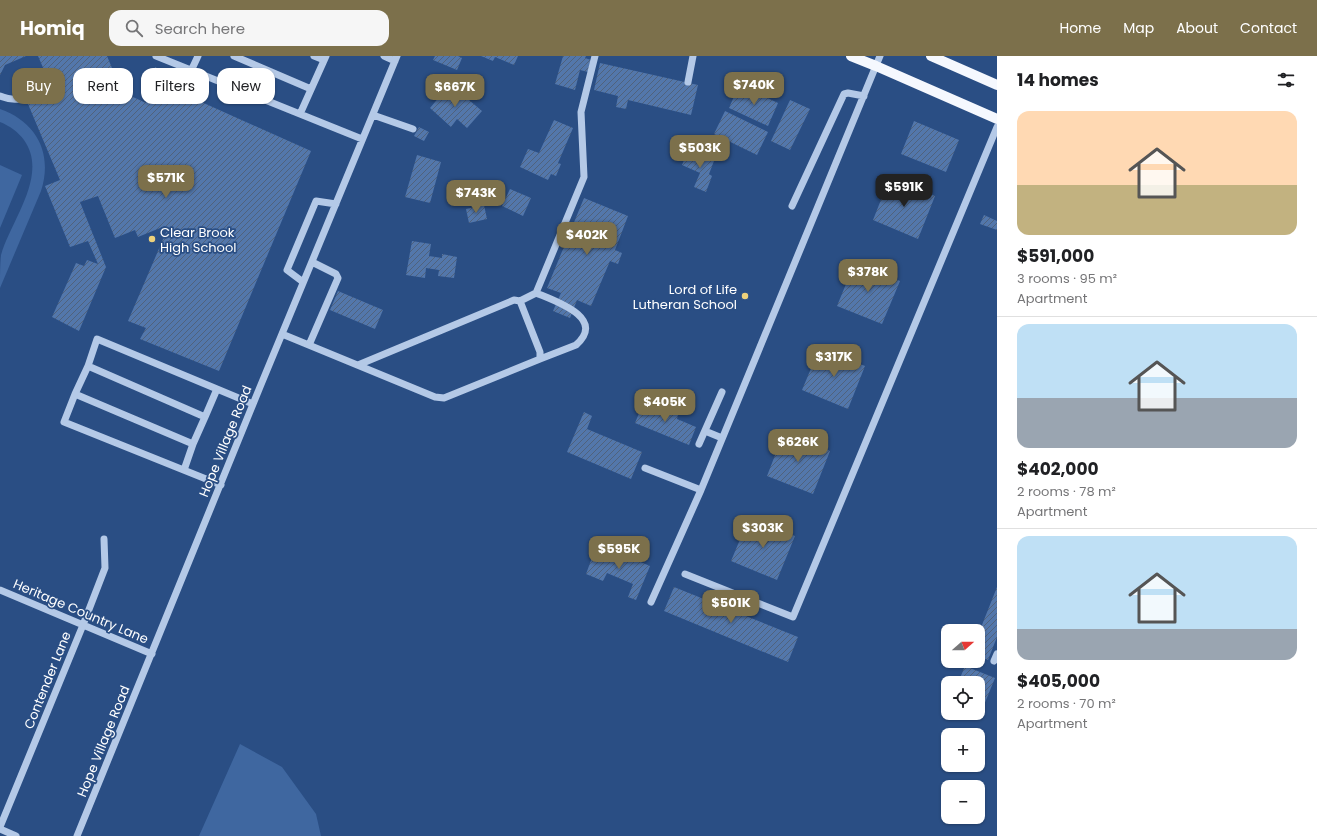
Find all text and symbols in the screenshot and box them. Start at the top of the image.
search box [109,10,389,46]
text: Homiq [20,15,85,42]
icon: search [123,17,145,39]
text: Search here [155,18,245,39]
text: Home [1059,18,1101,38]
text: Map [1123,18,1154,38]
text: About [1176,18,1218,38]
text: Contact [1240,18,1297,38]
chip: Buy [12,68,65,104]
chip: Rent [73,68,133,104]
chip: Filters [141,68,209,104]
chip: New [217,68,275,104]
text: 14 homes [1017,68,1099,92]
icon: filters [1275,69,1297,91]
pin: $740K [726,72,782,106]
pin: $667K [427,74,483,108]
text: $740K [733,75,775,94]
text: $667K [434,77,476,96]
pin: $503K [672,135,728,169]
icon: home [1121,137,1193,209]
text: $503K [679,138,721,157]
pin: $571K [138,165,194,199]
text: $571K [147,168,185,187]
pin: $591K [876,174,932,208]
text: $591K [885,177,923,196]
pin: $743K [448,180,504,214]
text: $743K [455,183,497,202]
pin: $402K [559,222,615,256]
place label: Clear Brook High School [160,223,236,257]
text: $402K [566,225,608,244]
marker: Clear Brook High School [147,234,157,244]
text: $591,000 [1017,244,1094,268]
pin: $378K [840,259,896,293]
text: $378K [848,262,888,281]
text: 3 rooms · 95 m² [1017,269,1117,288]
place label: Lord of Life Lutheran School [633,280,737,314]
text: Apartment [1017,289,1087,308]
marker: Lord of Life Lutheran School [740,291,750,301]
pin: $317K [806,344,862,378]
text: $317K [815,347,853,366]
icon: home [1121,350,1193,422]
street label: Hope Village Road [194,382,257,500]
pin: $405K [637,389,693,423]
text: $405K [643,392,687,411]
pin: $626K [770,429,826,463]
text: $626K [777,432,819,451]
text: $402,000 [1017,457,1099,481]
text: 2 rooms · 78 m² [1017,482,1116,501]
text: Apartment [1017,502,1087,521]
pin: $303K [735,515,791,549]
text: $303K [742,518,784,537]
pin: $595K [591,536,647,570]
text: $595K [598,539,640,558]
icon: home [1121,562,1193,634]
street label: Heritage Country Lane [10,574,151,649]
pin: $501K [703,590,759,624]
text: $501K [711,593,751,612]
north arrow [941,624,985,668]
map controls [941,624,985,824]
street label: Contender Lane [19,629,76,732]
text: $405,000 [1017,669,1100,693]
button: locate [941,676,985,720]
street label: Hope Village Road [72,682,135,800]
text: 2 rooms · 70 m² [1017,694,1116,713]
text: Apartment [1017,714,1087,733]
button: + [941,728,985,772]
button: − [941,780,985,824]

